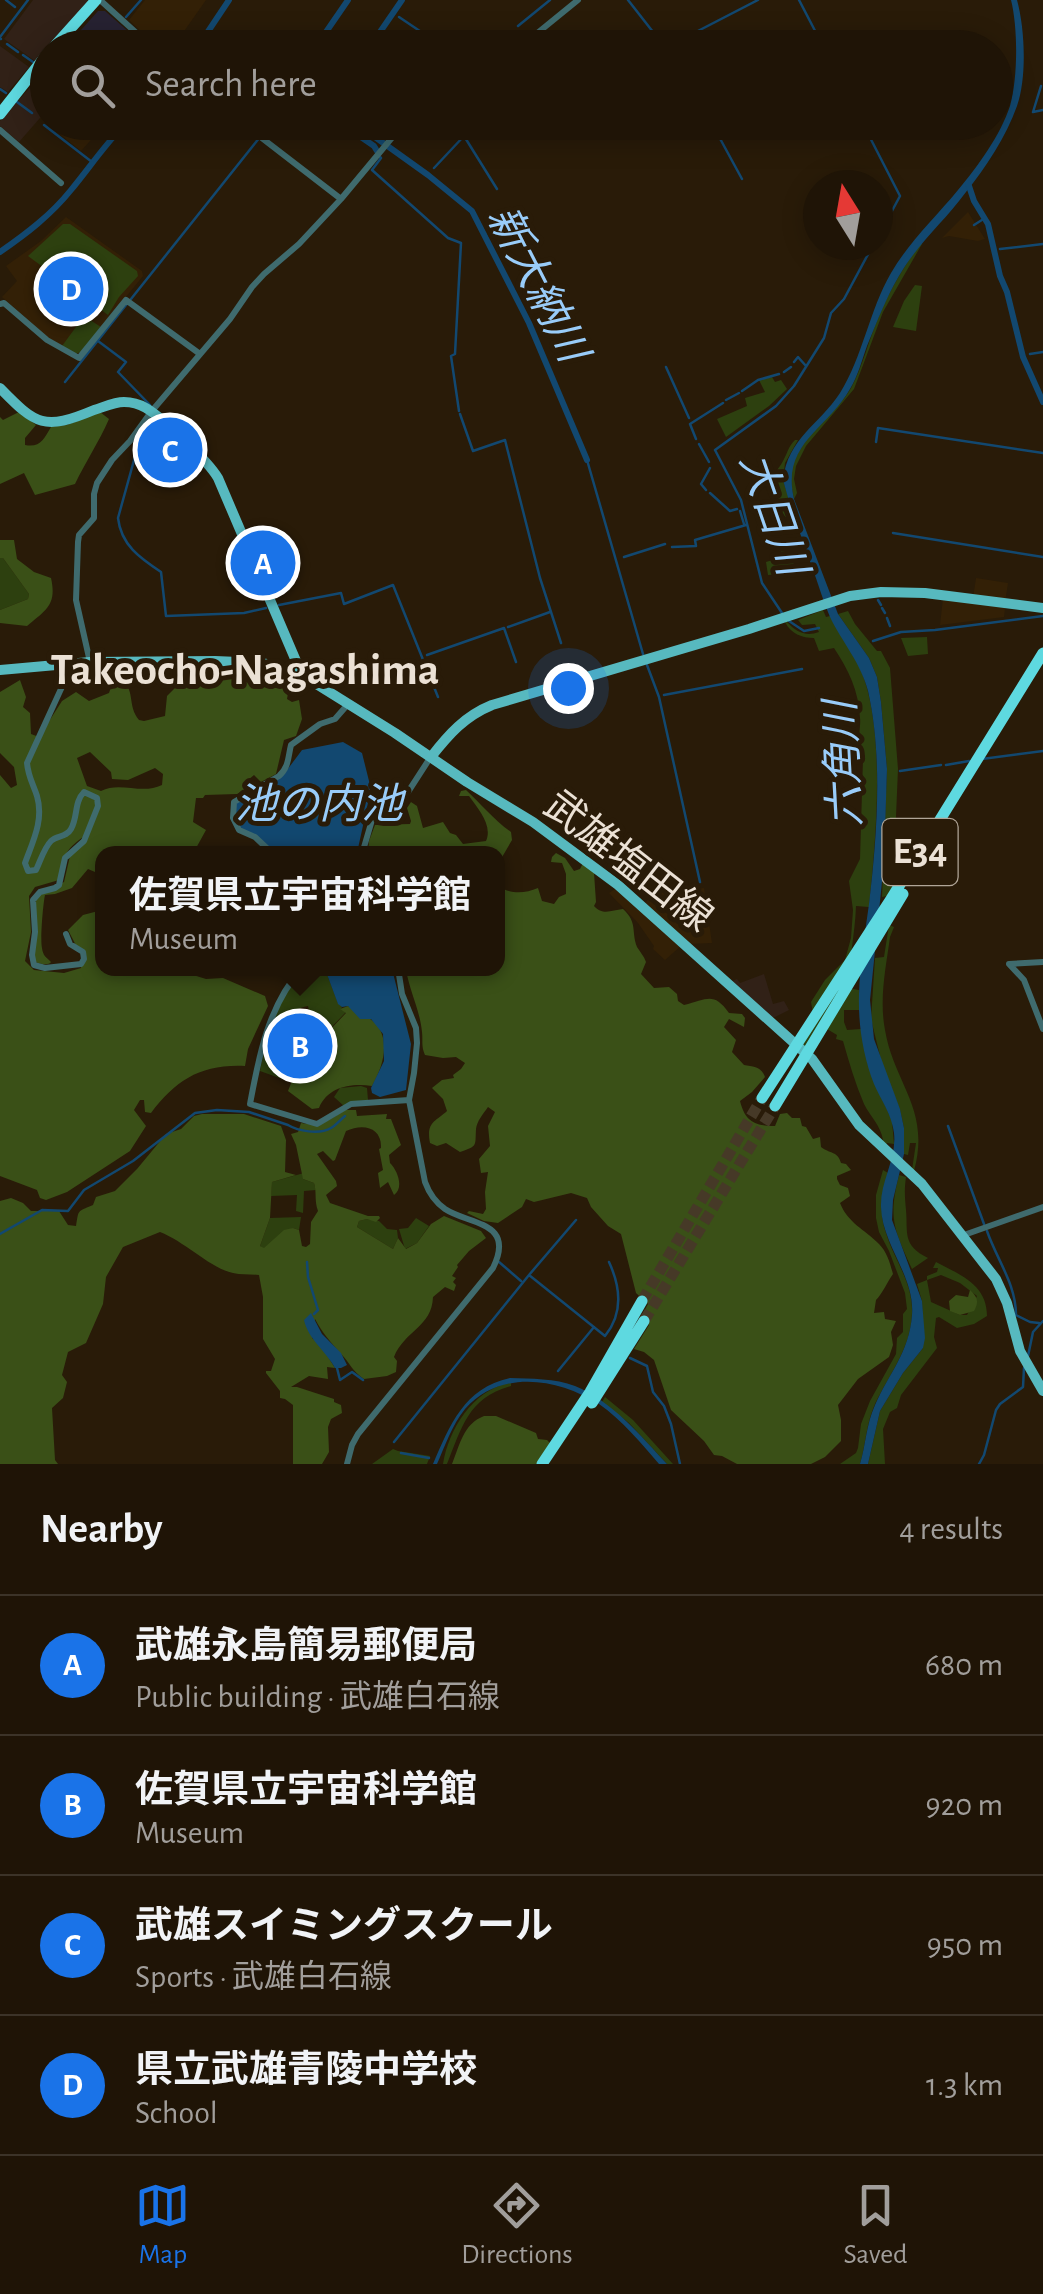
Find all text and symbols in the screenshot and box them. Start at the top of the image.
search box [30,30,1013,140]
icon: search [65,58,120,113]
text: Search here [145,66,317,104]
north arrow [803,170,893,260]
water label: 新大納川 [480,199,597,372]
pin: D [38,252,104,326]
pin: C [138,412,202,488]
water label: 大日川 [733,447,817,584]
pin: A [230,526,296,600]
district label: Takeocho-Nagashima [51,648,439,693]
your location [543,663,594,714]
water label: 六角川 [818,696,868,828]
water label: 池の内池 [235,782,407,826]
street label: 武雄塩田線 [537,783,720,939]
road number: E34 [882,819,958,885]
popup [95,846,505,976]
text: 佐賀県立宇宙科学館 [129,878,471,916]
text: Museum [129,923,238,955]
pin: B [268,1008,332,1084]
text: Nearby [40,1508,163,1550]
text: 4 results [899,1513,1003,1545]
text: 武雄永島簡易郵便局 [135,1628,477,1666]
text: A [63,1649,82,1681]
text: 680 m [925,1649,1003,1681]
text: Public building · 武雄白石線 [135,1681,500,1713]
text: 佐賀県立宇宙科学館 [135,1772,477,1810]
text: B [63,1789,82,1821]
text: 920 m [926,1789,1003,1821]
text: Museum [135,1817,244,1849]
text: 武雄スイミングスクール [135,1908,553,1946]
text: C [64,1929,81,1961]
text: 950 m [927,1929,1003,1961]
text: Sports · 武雄白石線 [135,1961,392,1993]
text: 県立武雄青陵中学校 [135,2052,477,2090]
text: D [62,2069,83,2101]
text: 1.3 km [926,2069,1003,2101]
text: School [135,2097,218,2129]
tab: Map [135,2178,190,2272]
tab: Directions [461,2178,573,2272]
tab: Saved [844,2178,908,2272]

